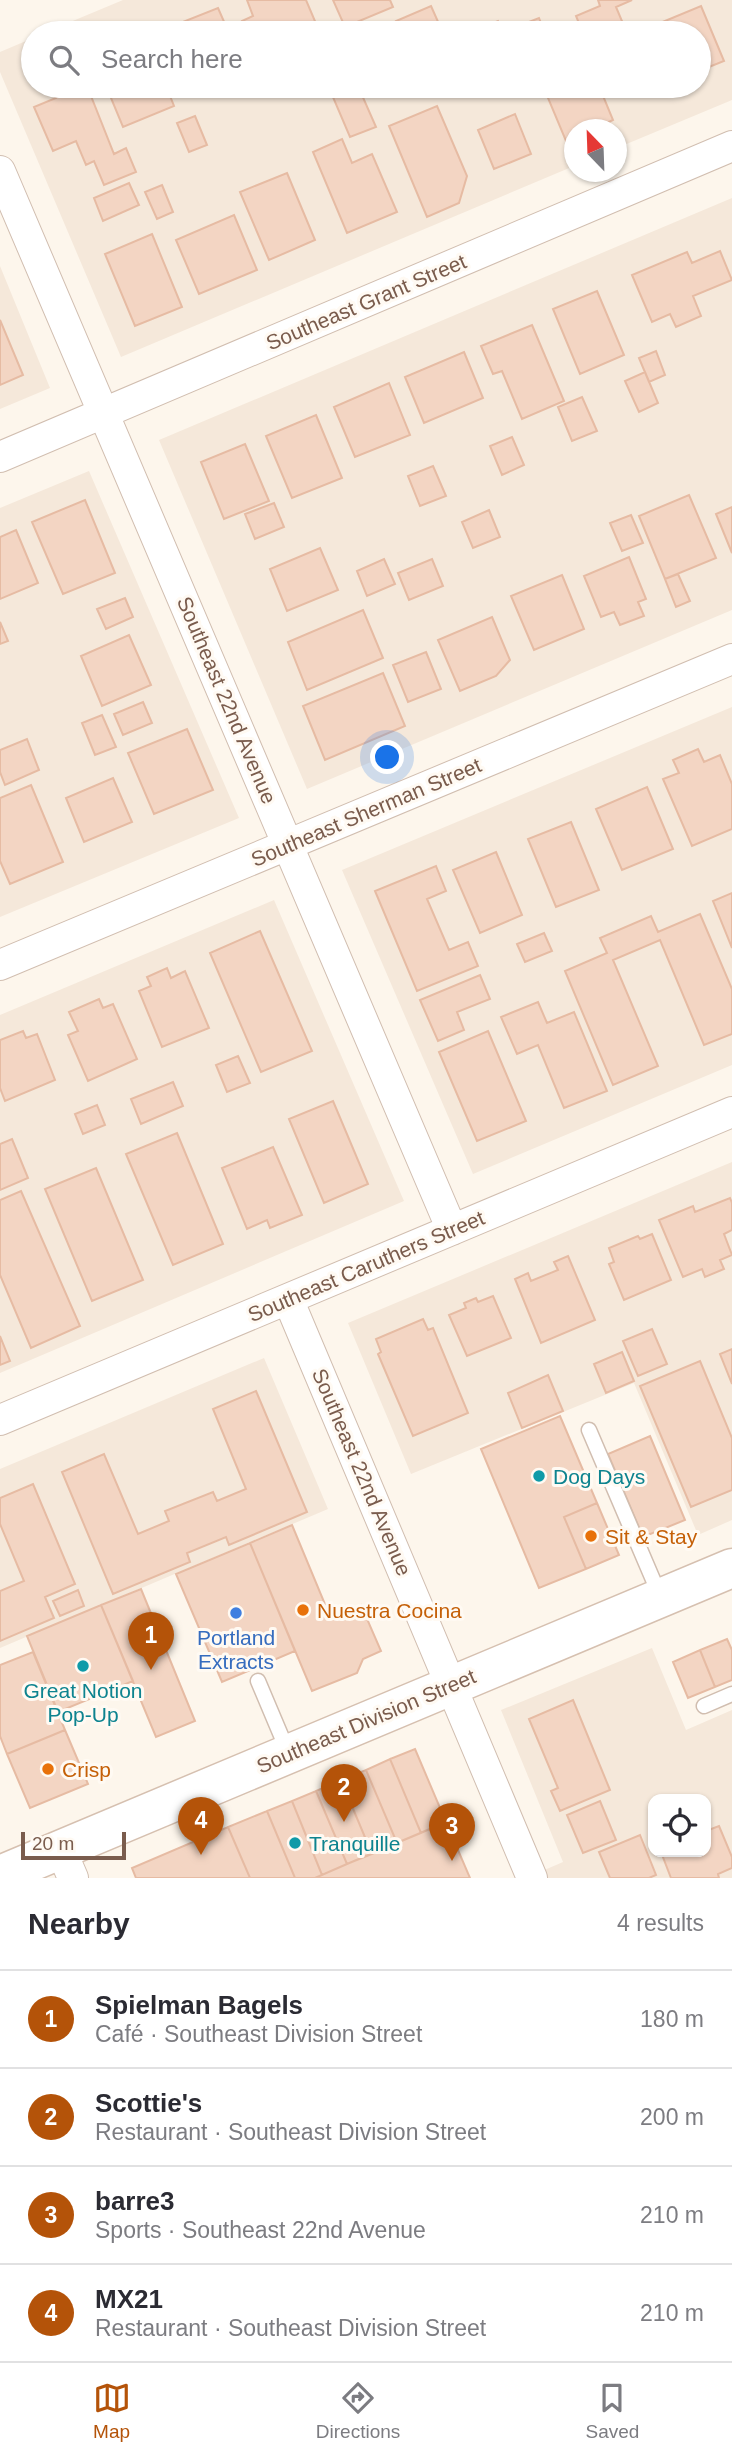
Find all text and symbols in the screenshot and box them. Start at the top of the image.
search box [21,21,711,98]
icon: search [45,41,83,79]
text: Search here [101,44,243,74]
north arrow [564,119,627,182]
street label: Southeast Grant Street [263,249,469,355]
street label: Southeast 22nd Avenue [173,593,281,807]
your location [370,740,404,774]
street label: Southeast Sherman Street [248,753,485,871]
street label: Southeast Caruthers Street [244,1206,488,1326]
street label: Southeast 22nd Avenue [308,1365,416,1579]
place label: Dog Days [553,1465,645,1488]
marker: Dog Days [531,1468,547,1484]
place label: Sit & Stay [605,1525,698,1548]
marker: Sit & Stay [583,1528,599,1544]
place label: Nuestra Cocina [317,1599,462,1622]
marker: Nuestra Cocina [295,1602,311,1618]
marker: Portland Extracts [228,1605,244,1621]
pin: 1 [128,1612,174,1670]
place label: Portland Extracts [197,1626,275,1673]
marker: Great Notion Pop-Up [75,1658,91,1674]
street label: Southeast Division Street [253,1664,479,1778]
place label: Great Notion Pop-Up [23,1679,143,1726]
place label: Crisp [62,1758,111,1781]
marker: Crisp [40,1761,56,1777]
pin: 2 [321,1764,367,1822]
map controls [648,1794,711,1857]
button: locate [648,1794,711,1857]
pin: 4 [178,1797,224,1855]
pin: 3 [429,1803,475,1861]
scale bar [21,1829,126,1861]
place label: Tranquille [309,1832,400,1855]
text: 20 m [32,1833,74,1854]
marker: Tranquille [287,1835,303,1851]
text: Nearby [28,1907,130,1940]
text: 4 results [617,1910,704,1936]
text: Spielman Bagels [95,1990,303,2020]
text: 1 [45,2006,57,2032]
text: 180 m [640,2006,704,2032]
text: Café · Southeast Division Street [95,2021,422,2047]
text: Scottie's [95,2088,202,2118]
text: 2 [45,2104,57,2130]
text: 200 m [640,2104,704,2130]
text: Restaurant · Southeast Division Street [95,2119,486,2145]
text: barre3 [95,2186,175,2216]
text: 3 [45,2202,57,2228]
text: 210 m [640,2202,704,2228]
text: Sports · Southeast 22nd Avenue [95,2217,426,2243]
text: MX21 [95,2284,163,2314]
text: 4 [45,2300,57,2326]
text: 210 m [640,2300,704,2326]
text: Restaurant · Southeast Division Street [95,2315,486,2341]
tab: Map [93,2379,131,2443]
tab: Directions [316,2379,400,2443]
tab: Saved [585,2379,639,2443]

